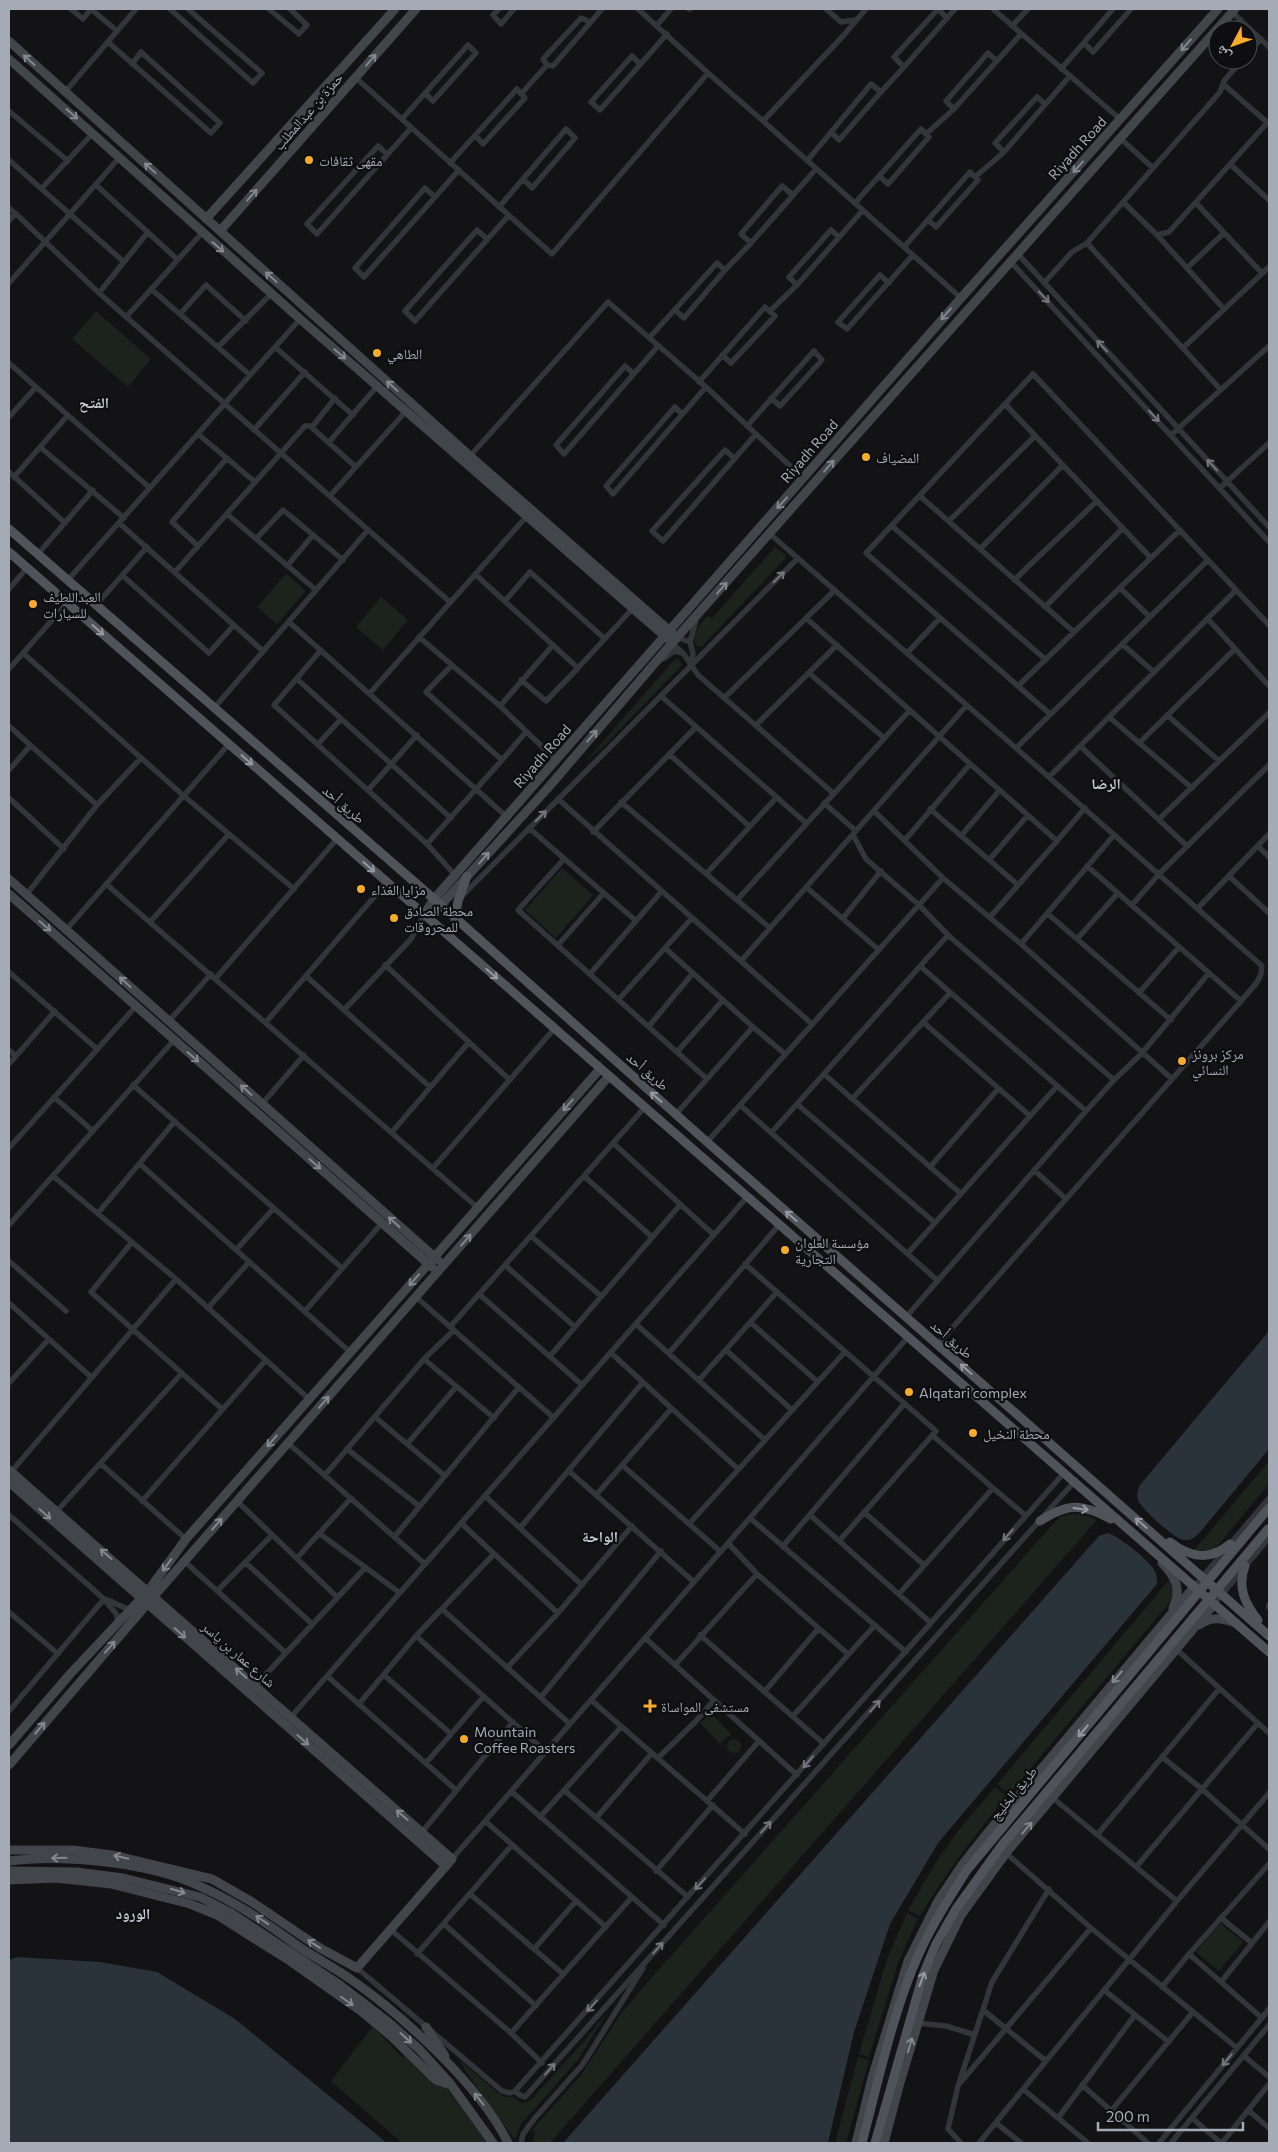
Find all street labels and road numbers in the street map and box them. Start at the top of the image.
street label: حمزة بن عبدالمطلب [270,69,347,154]
street label: Riyadh Road [1044,113,1110,183]
street label: Riyadh Road [777,416,841,486]
street label: Riyadh Road [510,721,574,791]
street label: طريق أحد [318,781,369,828]
street label: طريق أحد [622,1048,673,1095]
street label: طريق أحد [926,1316,977,1363]
street label: شارع عمار بن ياسر [197,1617,279,1692]
street label: طريق الخليج [986,1763,1042,1825]

